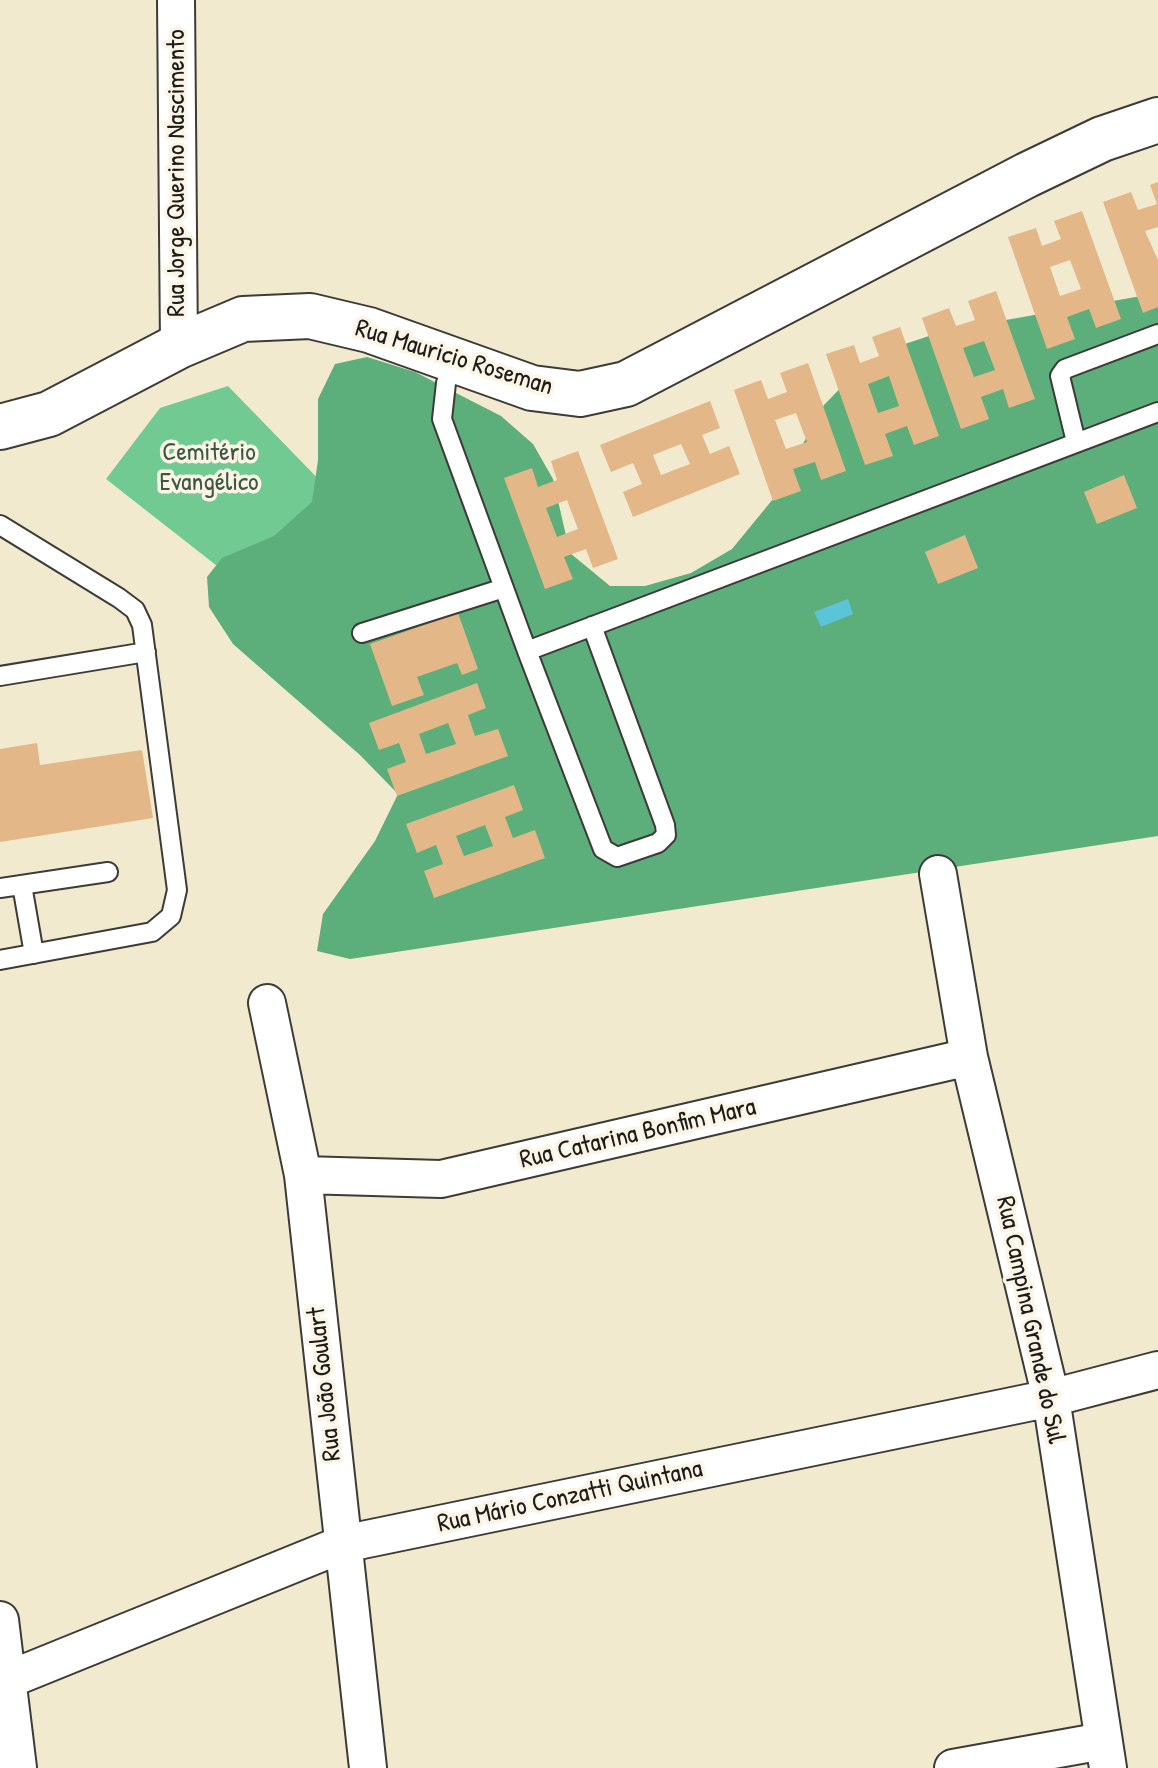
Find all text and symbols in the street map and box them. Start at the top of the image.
street label: Rua Jorge Querino Nascimento [161,29,193,317]
street label: Rua Mauricio Roseman [351,313,557,403]
park label: Cemitério Evangélico [159,437,259,498]
street label: Rua Catarina Bonfim Mara [517,1092,759,1176]
street label: Rua Campina Grande do Sul [989,1193,1071,1447]
street label: Rua João Goulart [301,1306,349,1462]
street label: Rua Mário Conzatti Quintana [435,1454,705,1540]

